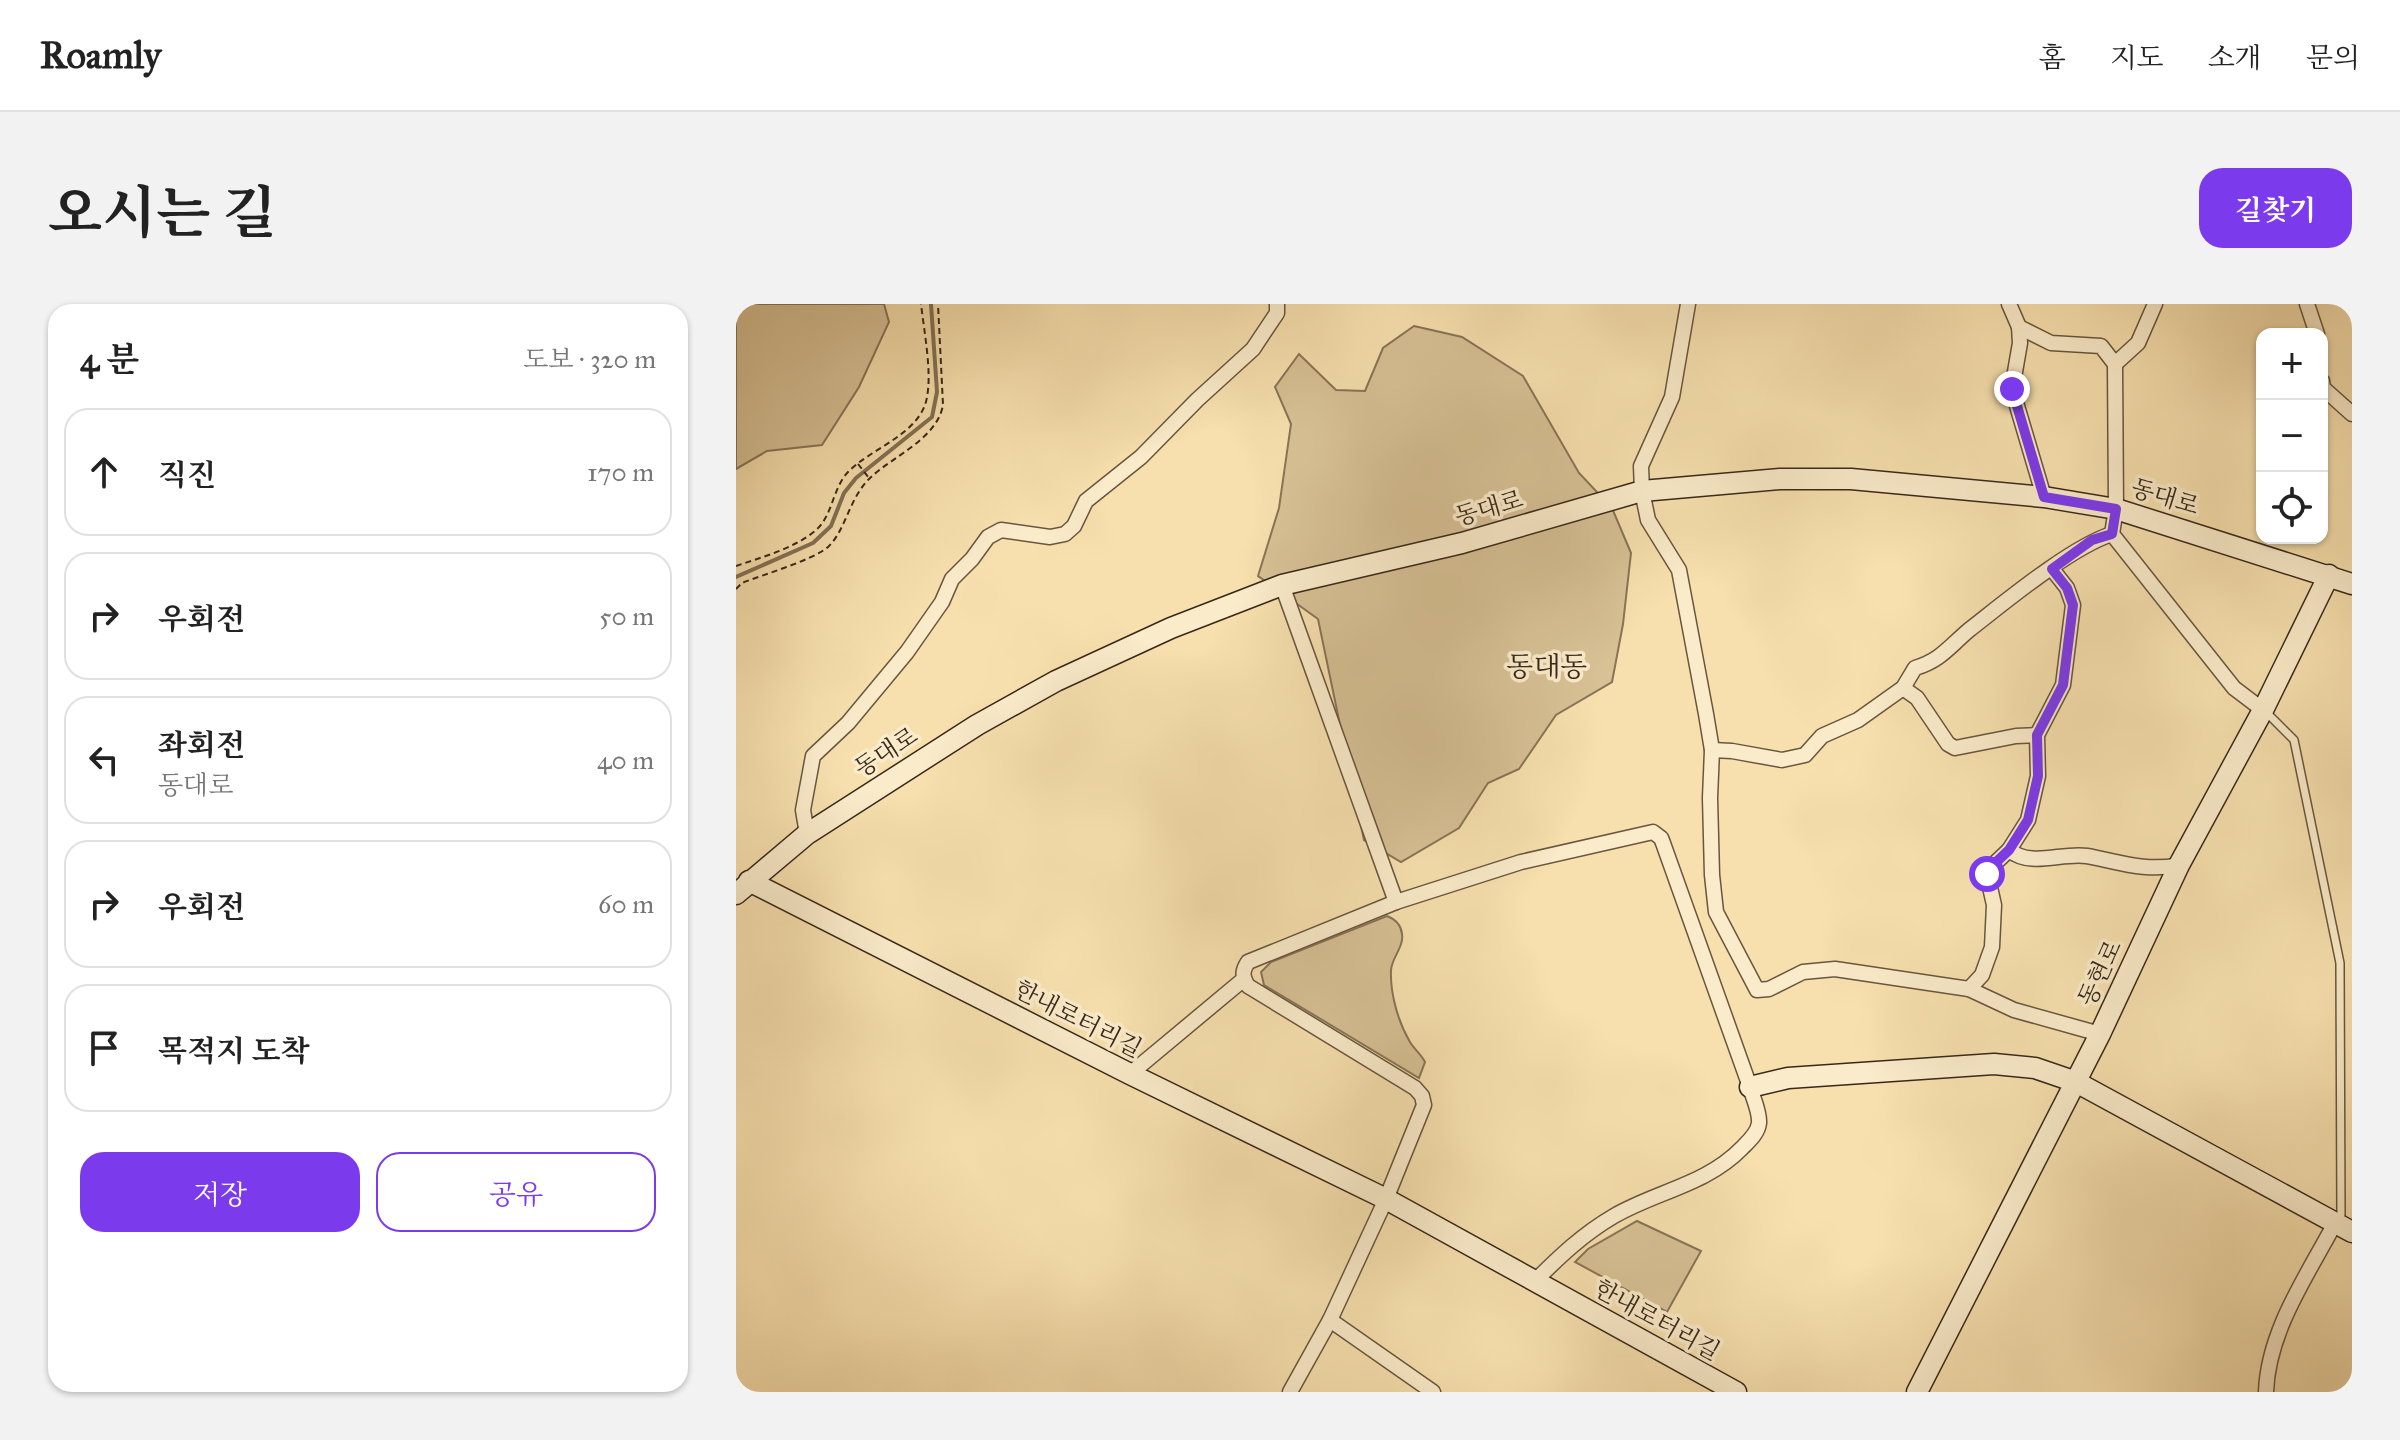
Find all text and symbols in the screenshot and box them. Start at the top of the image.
text: Roamly [40,32,161,78]
text: 홈 [2039,40,2066,75]
text: 지도 [2110,40,2164,75]
text: 소개 [2208,40,2262,75]
text: 문의 [2306,40,2360,75]
button: 길찾기 [2199,168,2352,248]
text: 오시는 길 [48,179,276,247]
map controls [2256,328,2328,544]
button: + [2256,328,2328,400]
text: 4 분 [80,339,139,380]
text: 도보 · 320 m [523,343,656,375]
route end [1994,371,2030,407]
button: − [2256,400,2328,472]
icon: ahead [82,450,126,494]
text: 170 m [587,456,654,488]
text: 직진 [158,457,216,493]
street label: 동대로 [2127,472,2203,522]
button: locate [2256,472,2328,544]
street label: 동대로 [1451,484,1527,532]
icon: right [82,594,126,638]
text: 50 m [599,600,654,632]
text: 우회전 [158,601,245,637]
district label: 동대동 [1506,649,1588,684]
street label: 동대로 [849,720,923,784]
text: 좌회전 [158,727,245,763]
icon: left [82,738,126,782]
text: 40 m [597,744,654,776]
text: 동대로 [158,769,233,801]
route start [1969,856,2005,892]
icon: right [82,882,126,926]
text: 60 m [598,888,654,920]
text: 우회전 [158,889,245,925]
street label: 동현로 [2072,935,2128,1011]
street label: 한내로터리길 [1009,974,1147,1064]
icon: arrive [82,1026,126,1070]
text: 목적지 도착 [158,1033,309,1069]
button: 저장 [80,1152,360,1232]
button: 공유 [376,1152,656,1232]
street label: 한내로터리길 [1589,1273,1725,1367]

